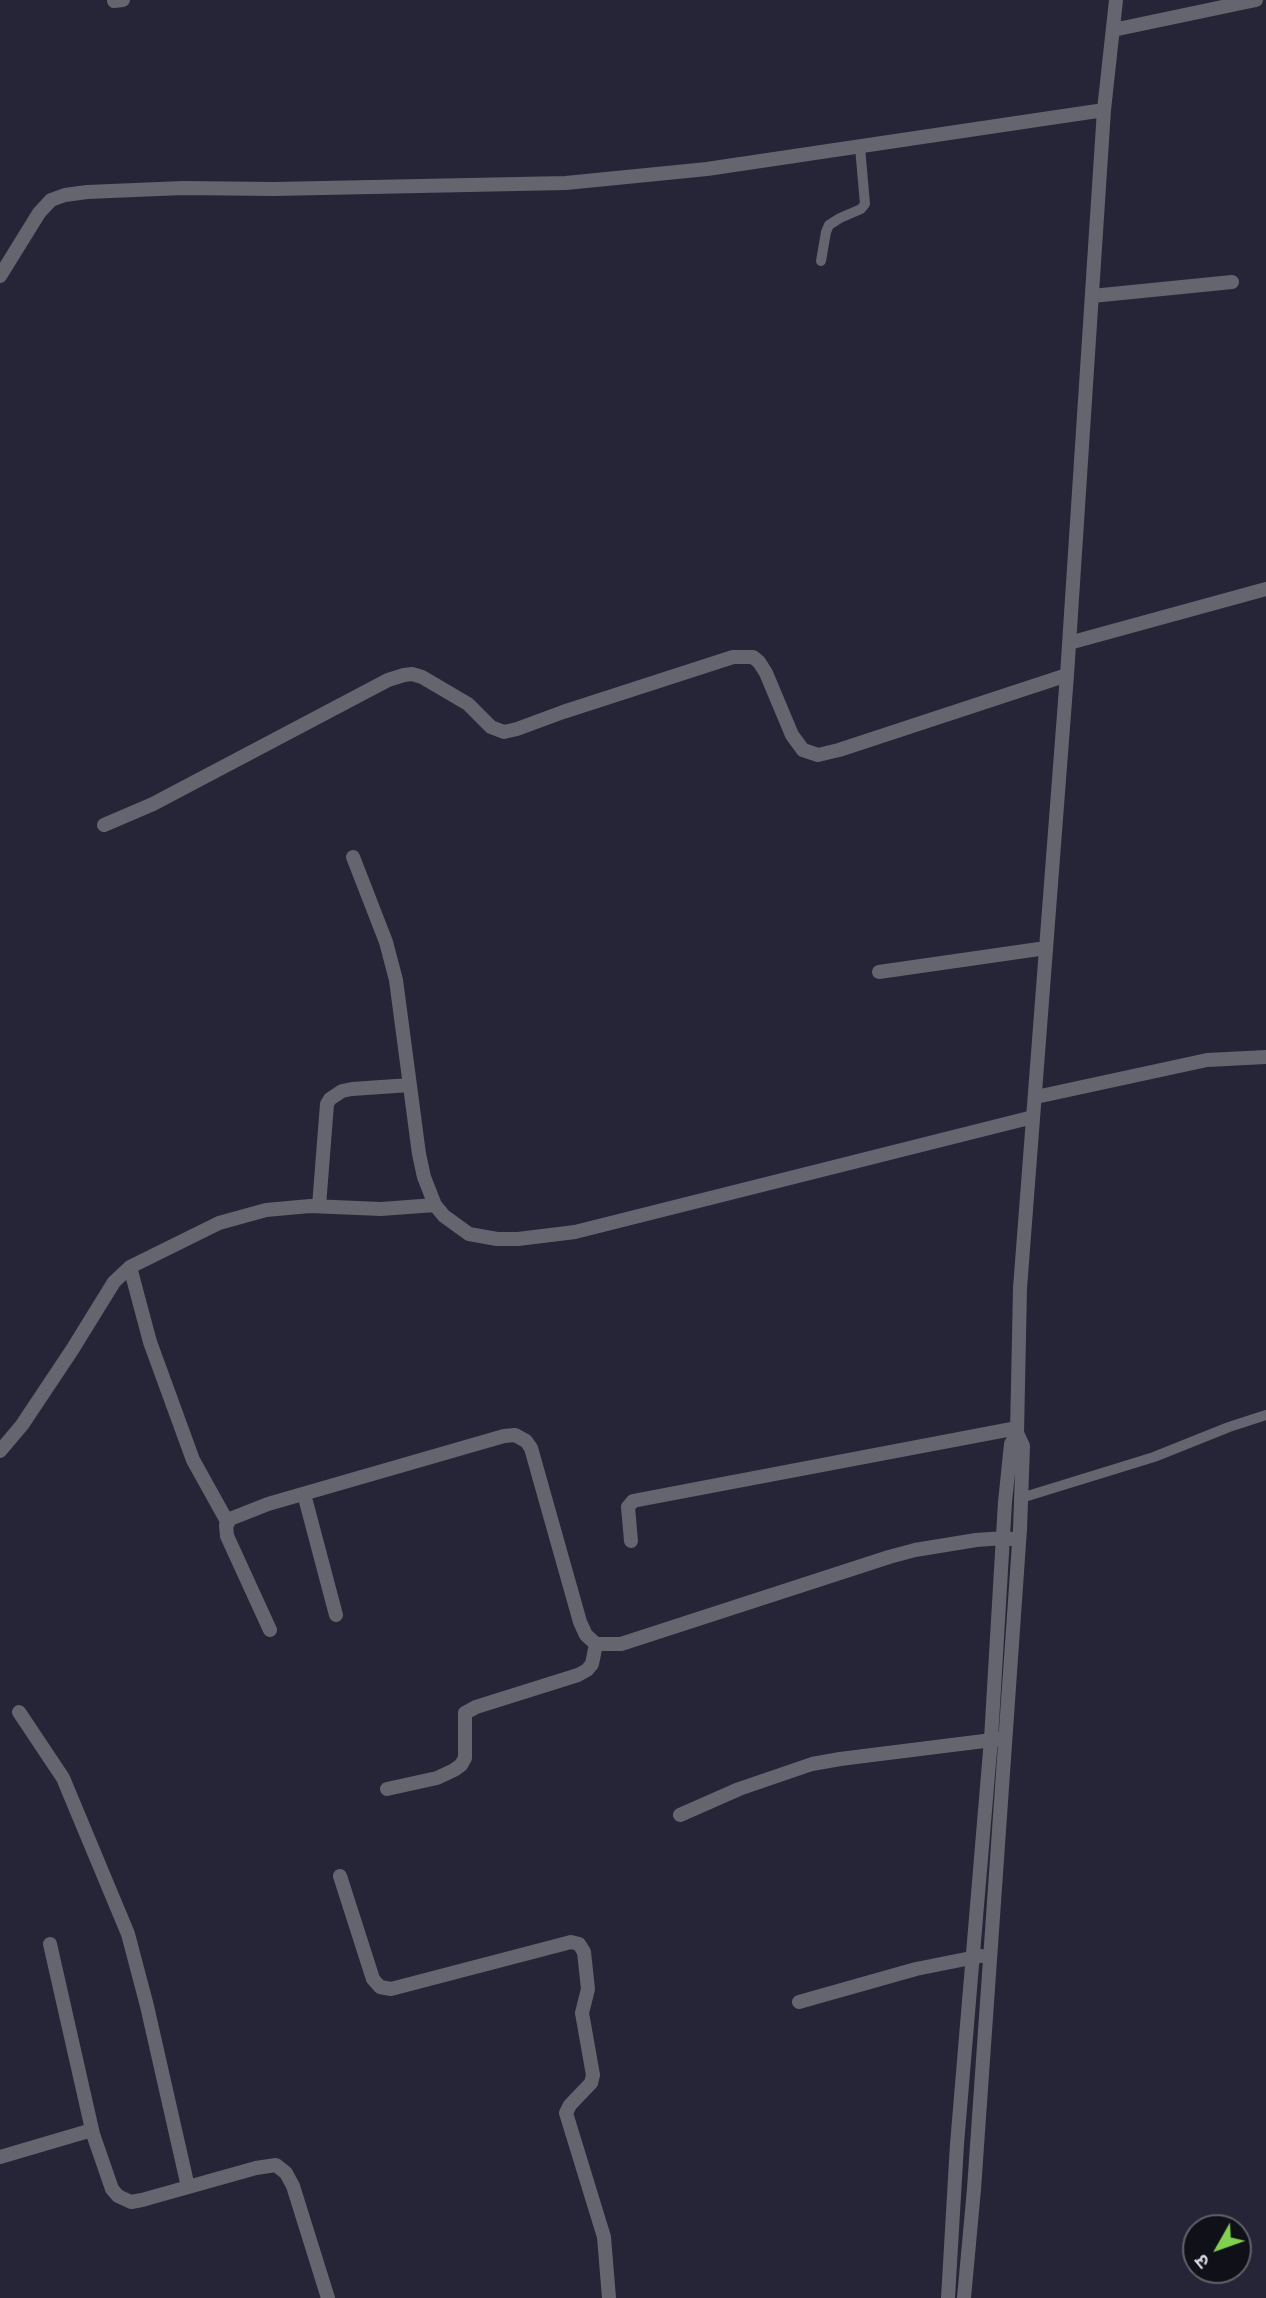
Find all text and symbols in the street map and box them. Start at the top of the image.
north arrow [1182,2214,1252,2284]
text: उ [1189,2249,1215,2274]

